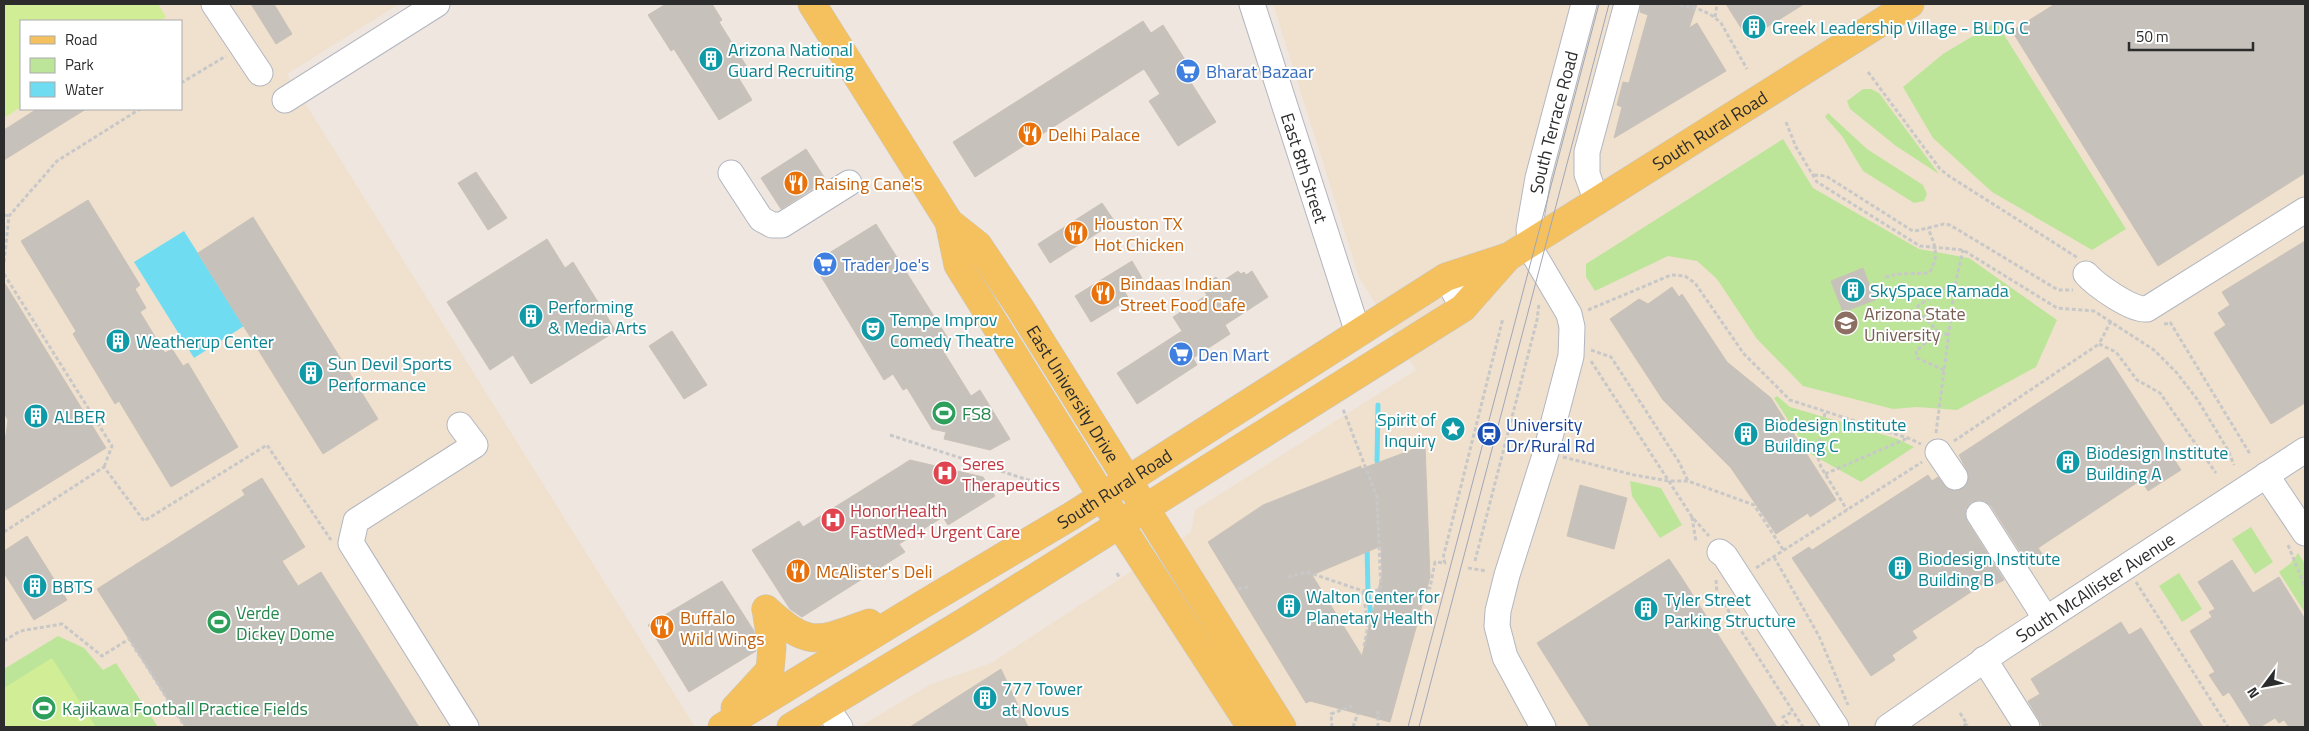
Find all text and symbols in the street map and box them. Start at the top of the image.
building icon: Greek Leadership Village - BLDG C [1741,14,1767,40]
place label: Greek Leadership Village - BLDG C [1772,14,2029,41]
legend [20,20,182,110]
scale bar [2129,20,2253,52]
text: 50 m [2136,25,2169,48]
text: Road [65,28,97,51]
place label: Arizona National Guard Recruiting [728,36,854,84]
building icon: Arizona National Guard Recruiting [698,46,724,72]
street label: South Terrace Road [1522,48,1585,196]
text: Park [65,53,94,76]
supermarket icon: Bharat Bazaar [1175,58,1201,84]
place label: Bharat Bazaar [1206,58,1314,85]
text: Water [65,78,104,101]
street label: South Rural Road [1646,84,1772,177]
street label: East 8th Street [1274,109,1335,227]
restaurant icon: Delhi Palace [1017,121,1043,147]
place label: Delhi Palace [1048,121,1140,148]
restaurant icon: Raising Cane's [783,170,809,196]
place label: Raising Cane's [814,170,923,197]
place label: Houston TX Hot Chicken [1094,210,1184,258]
restaurant icon: Houston TX Hot Chicken [1063,220,1089,246]
supermarket icon: Trader Joe's [812,251,838,277]
place label: Trader Joe's [842,251,929,278]
place label: Bindaas Indian Street Food Cafe [1120,270,1246,318]
building icon: SkySpace Ramada [1840,277,1866,303]
place label: SkySpace Ramada [1870,277,2009,304]
restaurant icon: Bindaas Indian Street Food Cafe [1090,280,1116,306]
place label: Performing & Media Arts [548,293,647,341]
place label: Arizona State University [1864,300,1966,348]
building icon: Performing & Media Arts [518,303,544,329]
place label: Tempe Improv Comedy Theatre [890,306,1014,354]
school or university icon: Arizona State University [1833,310,1859,336]
theatre icon: Tempe Improv Comedy Theatre [860,316,886,342]
street label: East University Drive [1020,320,1127,467]
building icon: Weatherup Center [105,328,131,354]
place label: Weatherup Center [136,328,274,355]
supermarket icon: Den Mart [1168,341,1194,367]
place label: Den Mart [1198,341,1270,368]
place label: Sun Devil Sports Performance [328,350,452,398]
building icon: Sun Devil Sports Performance [298,360,324,386]
sports icon: FS8 [931,400,957,426]
place label: FS8 [962,400,991,427]
building icon: ALBER [23,403,49,429]
place label: ALBER [54,403,105,430]
place label: Spirit of Inquiry [1377,406,1436,454]
place label: University Dr/Rural Rd [1506,411,1595,459]
place label: Biodesign Institute Building C [1764,411,1906,459]
place icon: Spirit of Inquiry [1440,416,1466,442]
station icon: University Dr/Rural Rd [1476,421,1502,447]
building icon: Biodesign Institute Building C [1733,421,1759,447]
place label: Biodesign Institute Building A [2086,439,2228,487]
street label: South Rural Road [1052,442,1177,535]
building icon: Biodesign Institute Building A [2055,449,2081,475]
place label: Seres Therapeutics [962,450,1060,498]
hospital icon: Seres Therapeutics [932,460,958,486]
place label: HonorHealth FastMed+ Urgent Care [850,497,1020,545]
hospital icon: HonorHealth FastMed+ Urgent Care [820,507,846,533]
street label: South McAllister Avenue [2010,525,2180,649]
place label: Biodesign Institute Building B [1918,545,2060,593]
building icon: Biodesign Institute Building B [1887,555,1913,581]
restaurant icon: McAlister's Deli [785,558,811,584]
place label: McAlister's Deli [816,558,933,585]
building icon: BBTS [22,573,48,599]
place label: BBTS [52,573,93,600]
place label: Walton Center for Planetary Health [1306,583,1440,631]
place label: Tyler Street Parking Structure [1664,586,1796,634]
building icon: Walton Center for Planetary Health [1276,593,1302,619]
building icon: Tyler Street Parking Structure [1633,596,1659,622]
place label: Verde Dickey Dome [236,599,335,647]
place label: Buffalo Wild Wings [680,604,765,652]
sports icon: Verde Dickey Dome [206,609,232,635]
restaurant icon: Buffalo Wild Wings [649,614,675,640]
north arrow [2239,661,2289,711]
place label: 777 Tower at Novus [1002,675,1082,723]
text: N [2241,683,2264,703]
building icon: 777 Tower at Novus [972,685,998,711]
sports icon: Kajikawa Football Practice Fields [31,695,57,721]
place label: Kajikawa Football Practice Fields [62,695,308,722]

